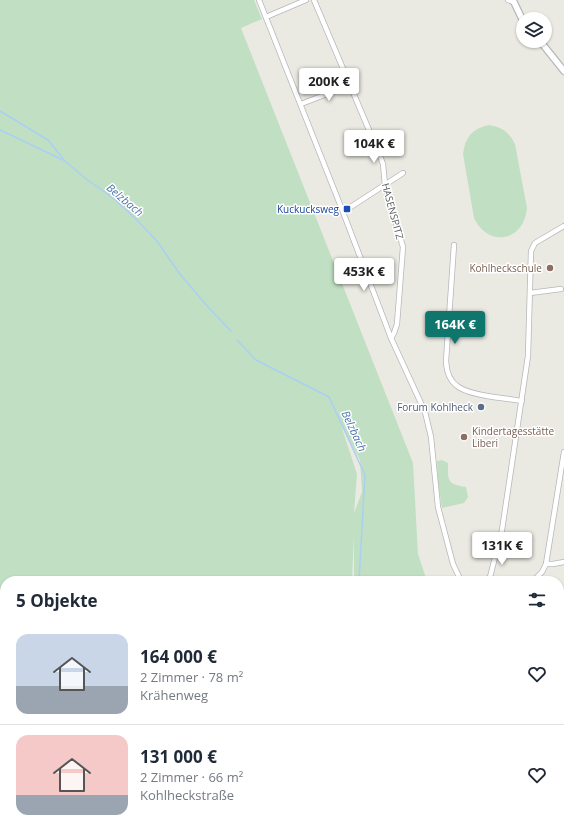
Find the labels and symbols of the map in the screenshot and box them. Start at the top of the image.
pin: 200K € [296,68,362,102]
pin: 104K € [341,130,407,164]
water label: Belzbach [104,180,147,219]
street label: HASENSPITZ [379,181,407,241]
place label: Kuckucksweg [277,202,340,216]
marker: Kuckucksweg [342,204,352,214]
pin: 453K € [331,258,397,292]
place label: Kohlheckschule [469,261,542,275]
marker: Kohlheckschule [545,263,555,273]
pin: 164K € [422,311,488,345]
place label: Forum Kohlheck [397,400,474,414]
marker: Forum Kohlheck [476,402,486,412]
water label: Belzbach [338,408,370,454]
place label: Kindertagesstätte Liberi [472,424,555,450]
marker: Kindertagesstätte Liberi [459,432,469,442]
pin: 131K € [469,532,535,566]

